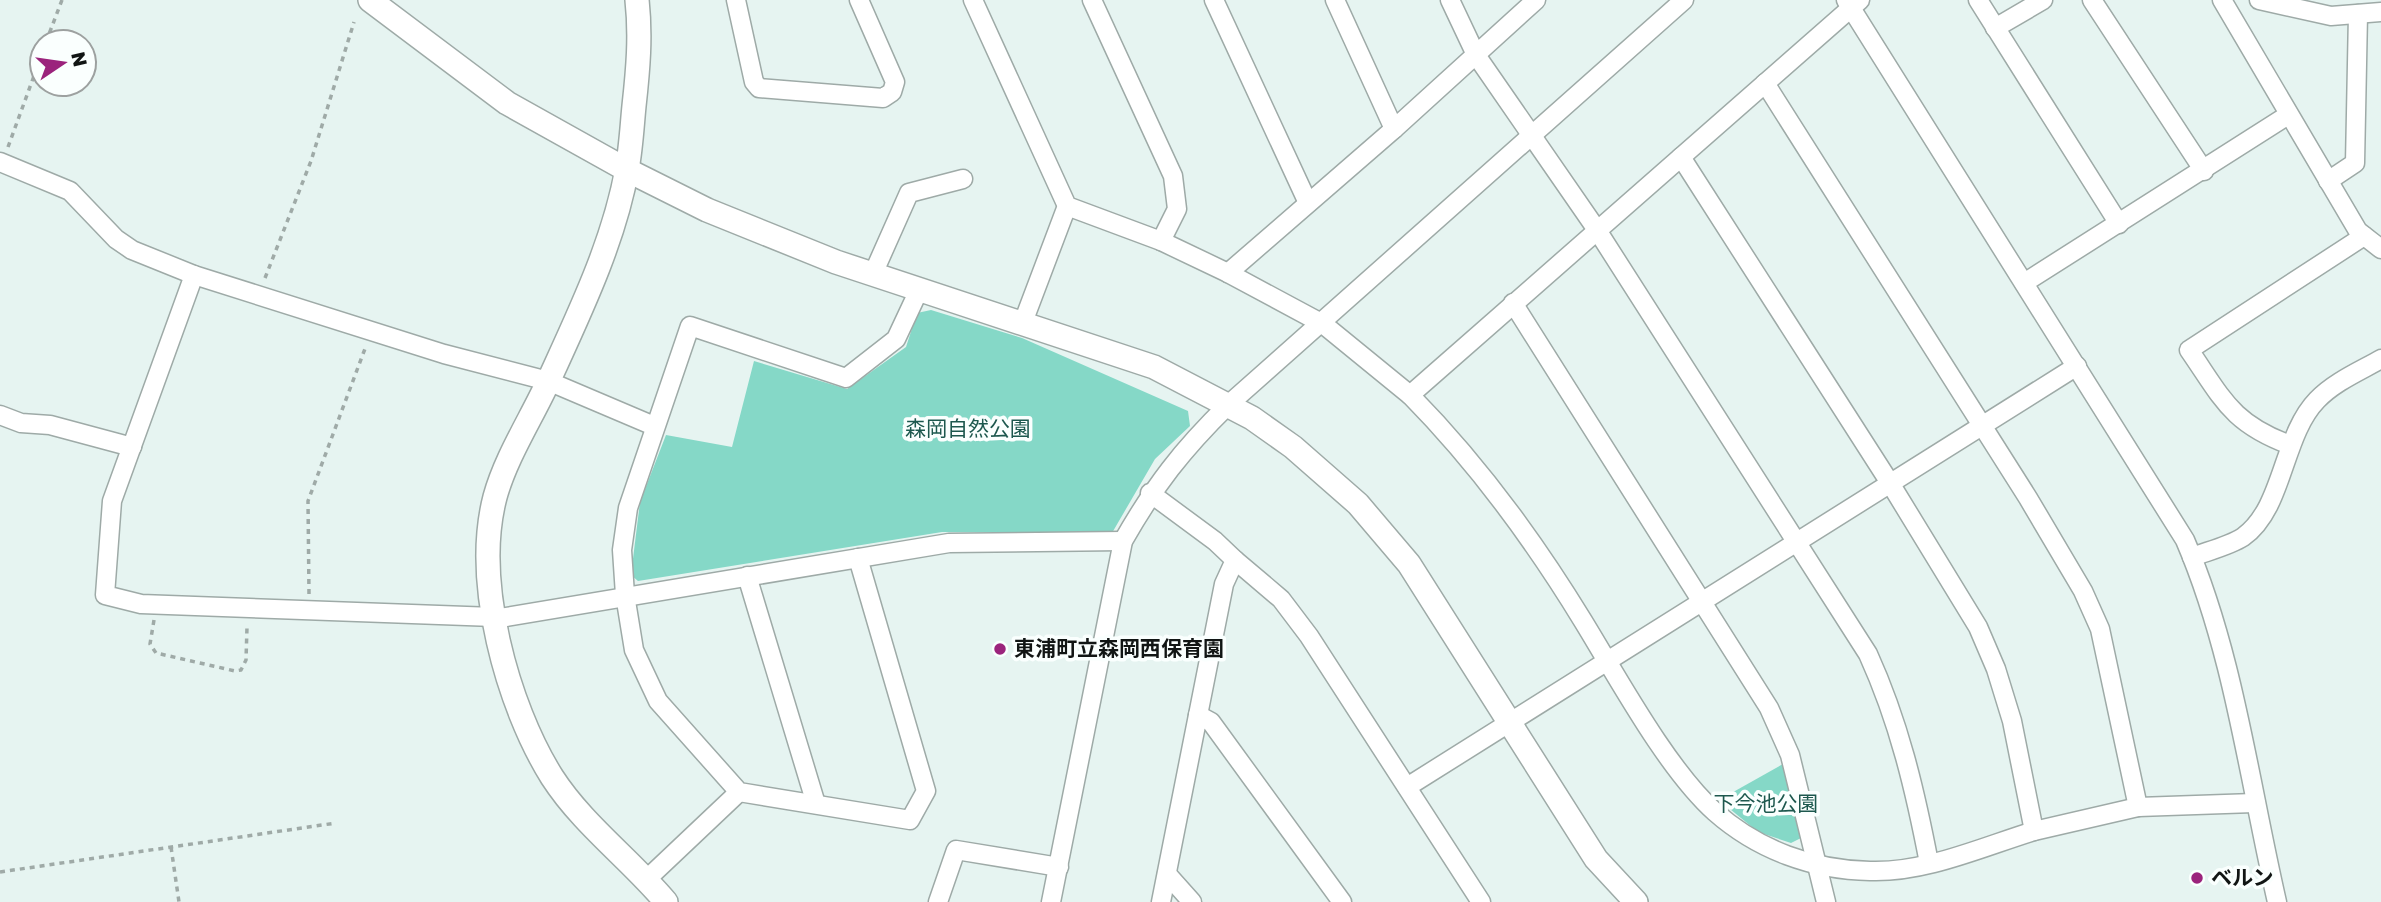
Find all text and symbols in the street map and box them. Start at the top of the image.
north arrow [28,28,98,98]
text: N [67,49,93,69]
park label: 森岡自然公園 [905,415,1031,441]
place label: 東浦町立森岡西保育園 [1014,635,1224,661]
marker: 東浦町立森岡西保育園 [992,641,1008,657]
park label: 下今池公園 [1714,790,1819,816]
place label: ベルン [2211,864,2274,890]
marker: ベルン [2189,870,2205,886]

